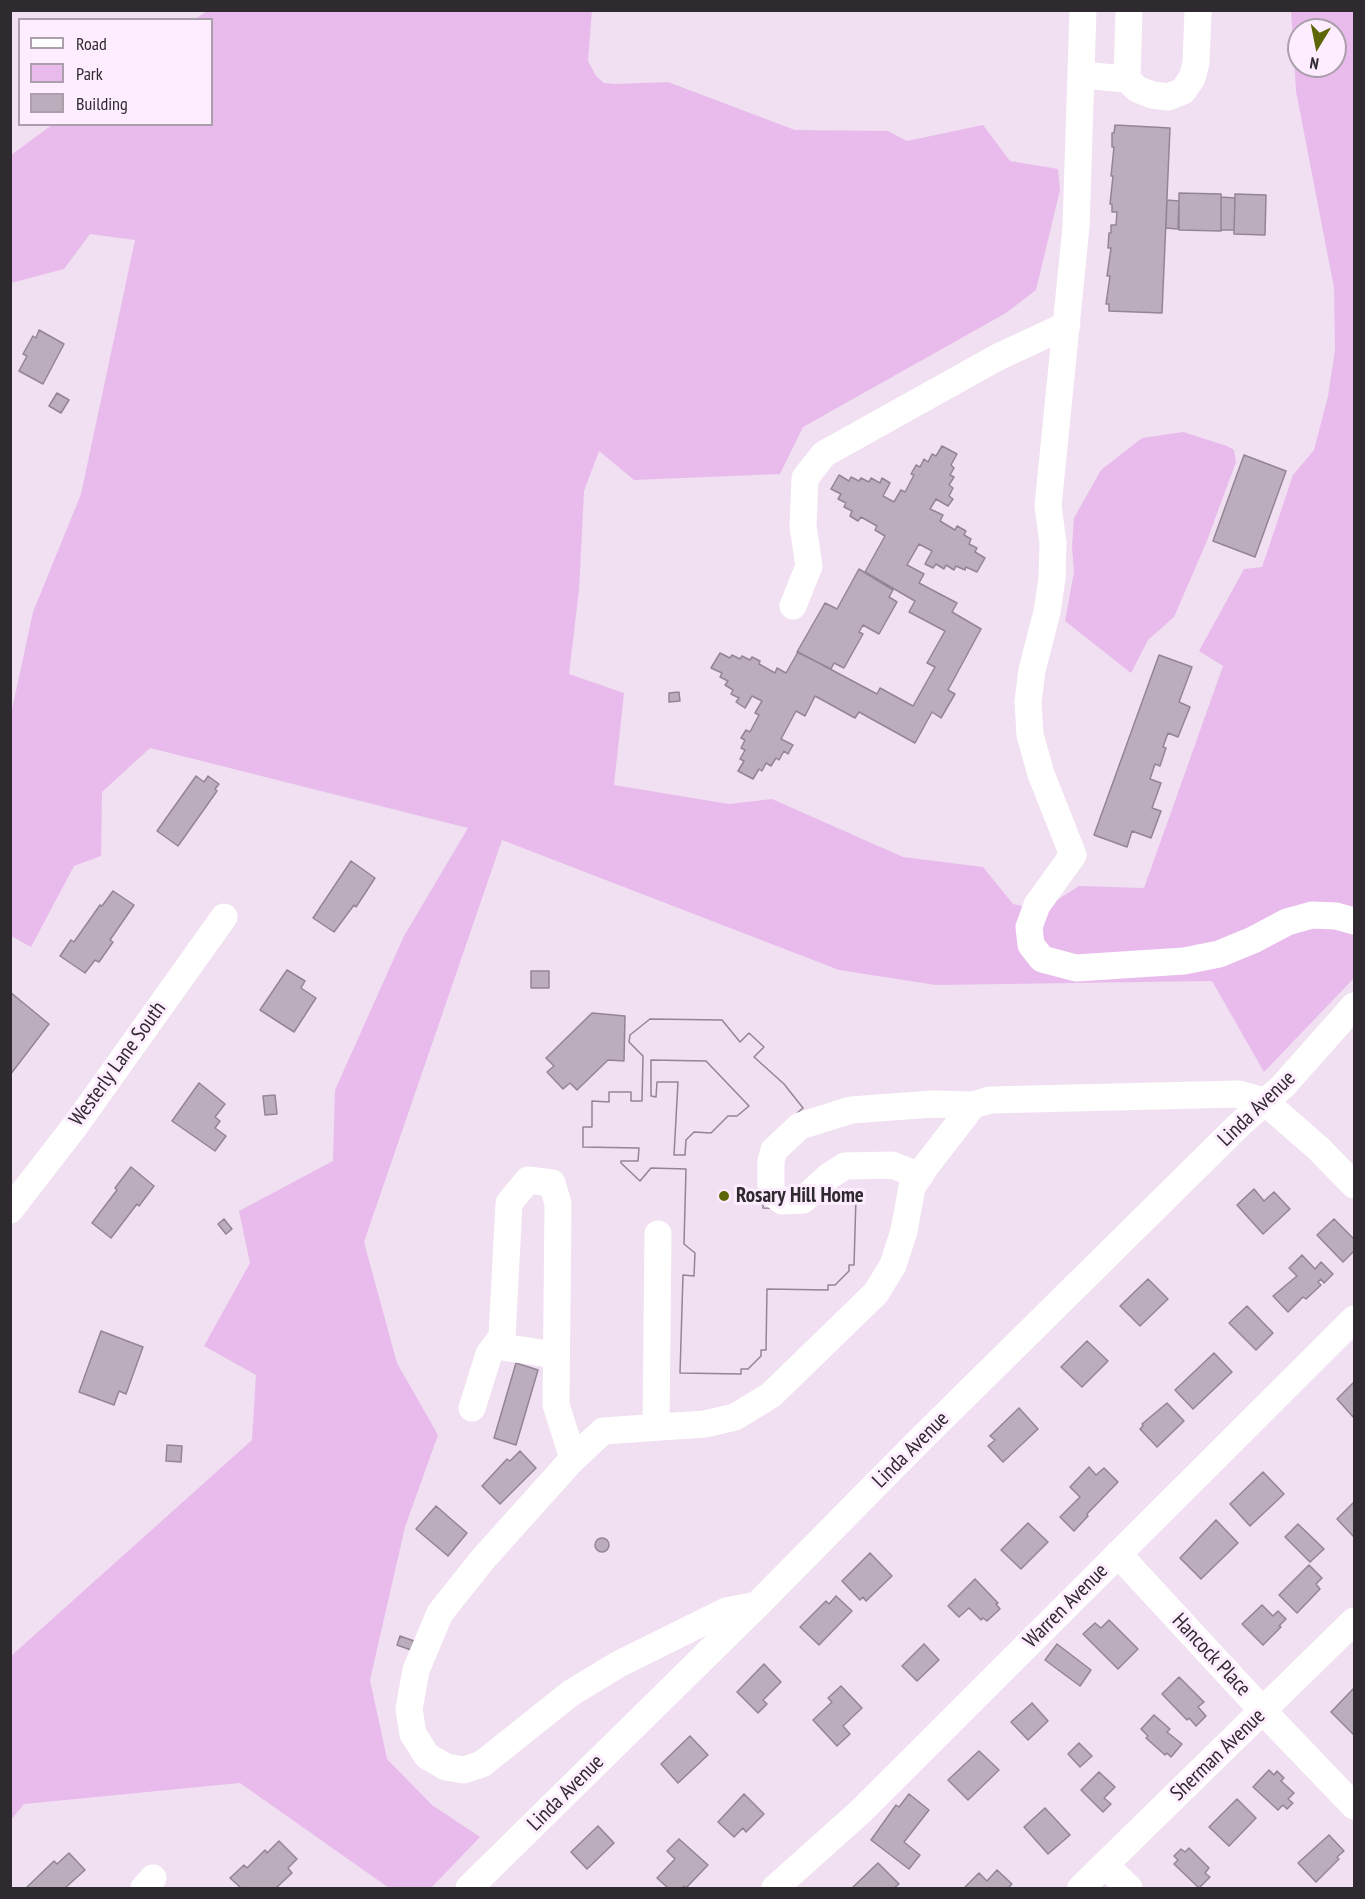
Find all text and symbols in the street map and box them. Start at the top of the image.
legend [18,18,213,126]
north arrow [1287,18,1347,78]
text: Road [76,32,107,55]
text: N [1308,53,1320,74]
text: Park [76,62,103,85]
text: Building [76,92,128,115]
street label: Westerly Lane South [64,997,172,1131]
street label: Linda Avenue [1213,1066,1301,1152]
place label: Rosary Hill Home [736,1183,864,1209]
marker: Rosary Hill Home [717,1189,731,1203]
street label: Linda Avenue [868,1407,954,1493]
street label: Warren Avenue [1019,1559,1113,1653]
street label: Hancock Place [1166,1608,1256,1702]
street label: Sherman Avenue [1166,1704,1270,1806]
street label: Linda Avenue [523,1750,609,1836]

